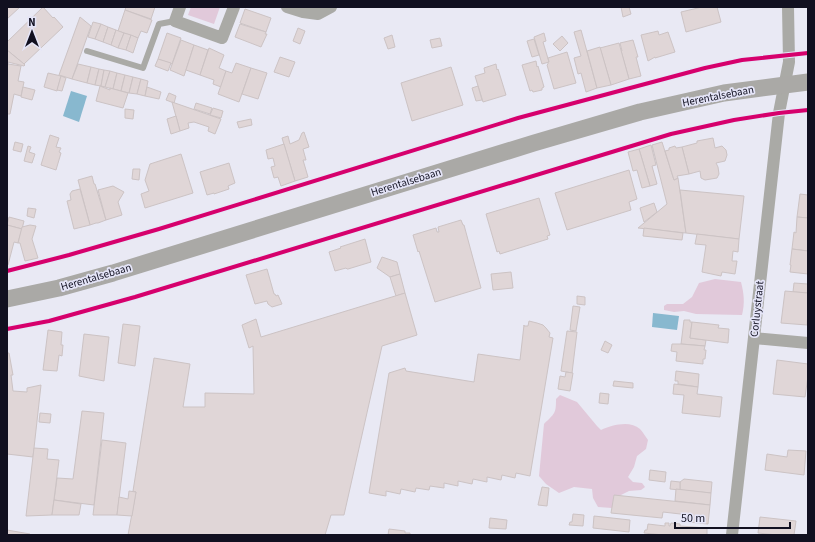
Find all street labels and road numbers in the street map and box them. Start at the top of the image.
street label: Herentalsebaan [681,82,755,110]
street label: Herentalsebaan [369,164,443,200]
street label: Herentalsebaan [59,260,133,294]
street label: Corluystraat [747,280,767,338]

